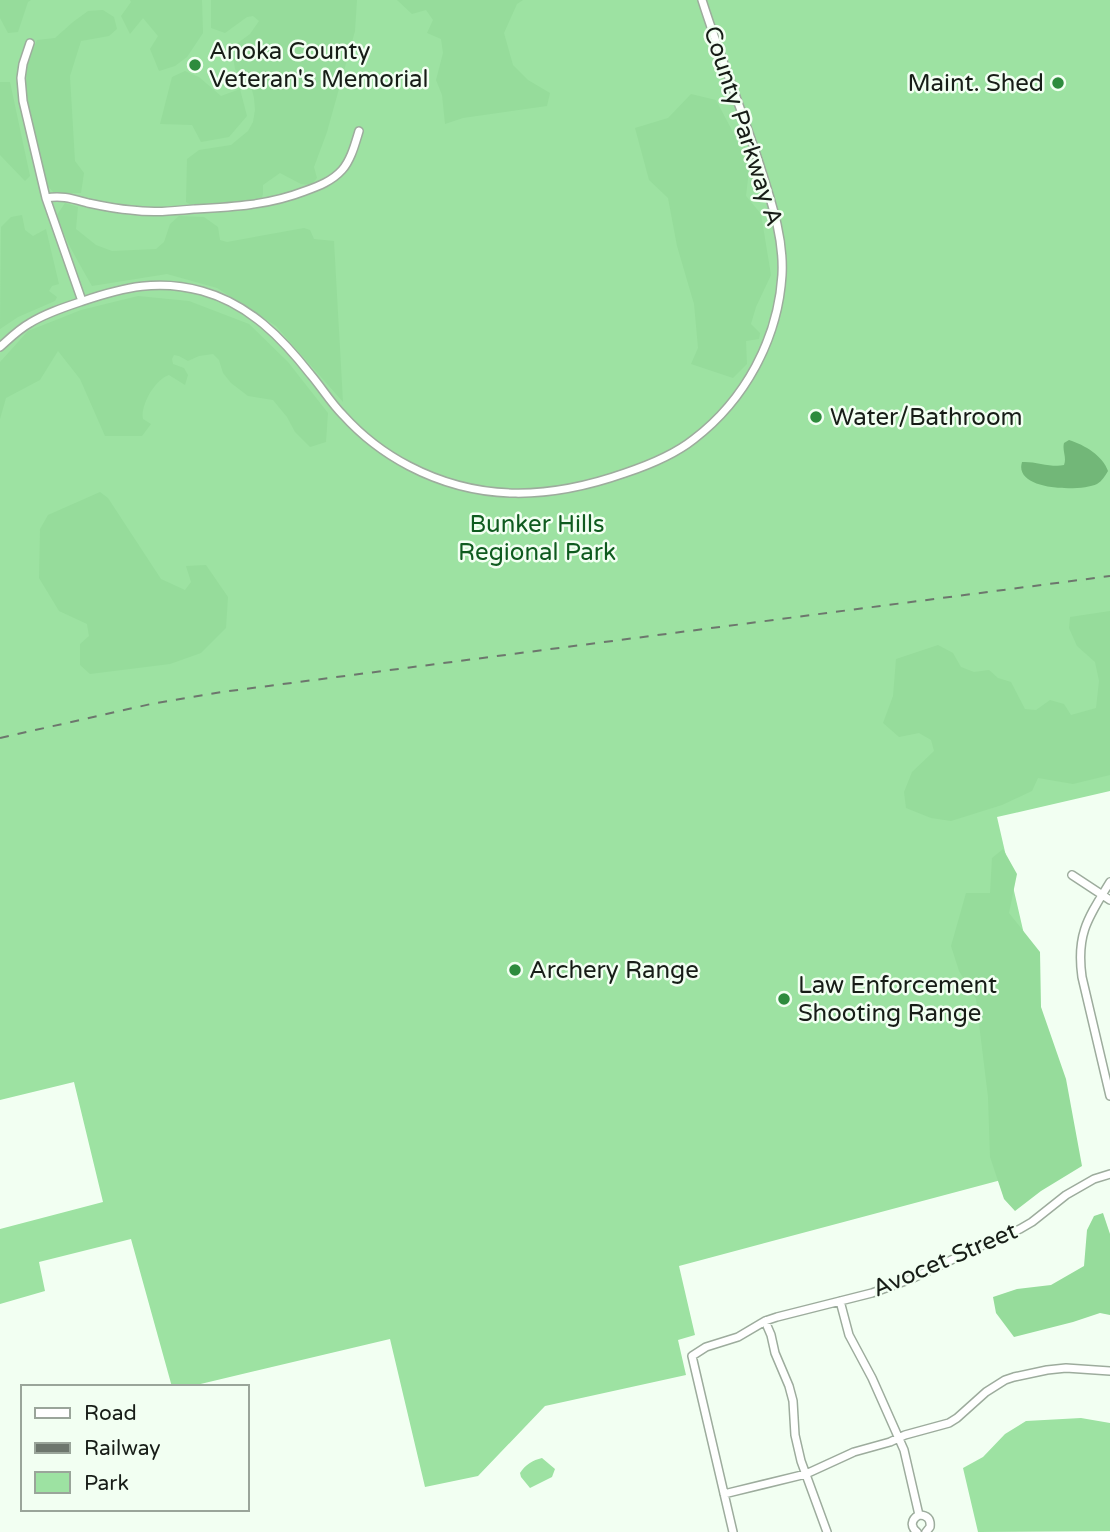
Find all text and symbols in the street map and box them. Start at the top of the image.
street label: County Parkway A [697,22,789,230]
place label: Anoka County Veteran's Memorial [209,37,429,94]
marker: Anoka County Veteran's Memorial [187,57,203,73]
place label: Maint. Shed [907,69,1044,98]
marker: Maint. Shed [1050,75,1066,91]
place label: Water/Bathroom [830,403,1023,432]
marker: Water/Bathroom [808,409,824,425]
park label: Bunker Hills Regional Park [458,510,616,567]
place label: Archery Range [529,956,699,985]
marker: Archery Range [507,962,523,978]
place label: Law Enforcement Shooting Range [798,971,997,1028]
marker: Law Enforcement Shooting Range [776,991,792,1007]
street label: Avocet Street [868,1216,1022,1304]
legend [21,1385,248,1511]
text: Road [84,1401,137,1426]
text: Railway [84,1436,161,1461]
text: Park [84,1471,129,1496]

